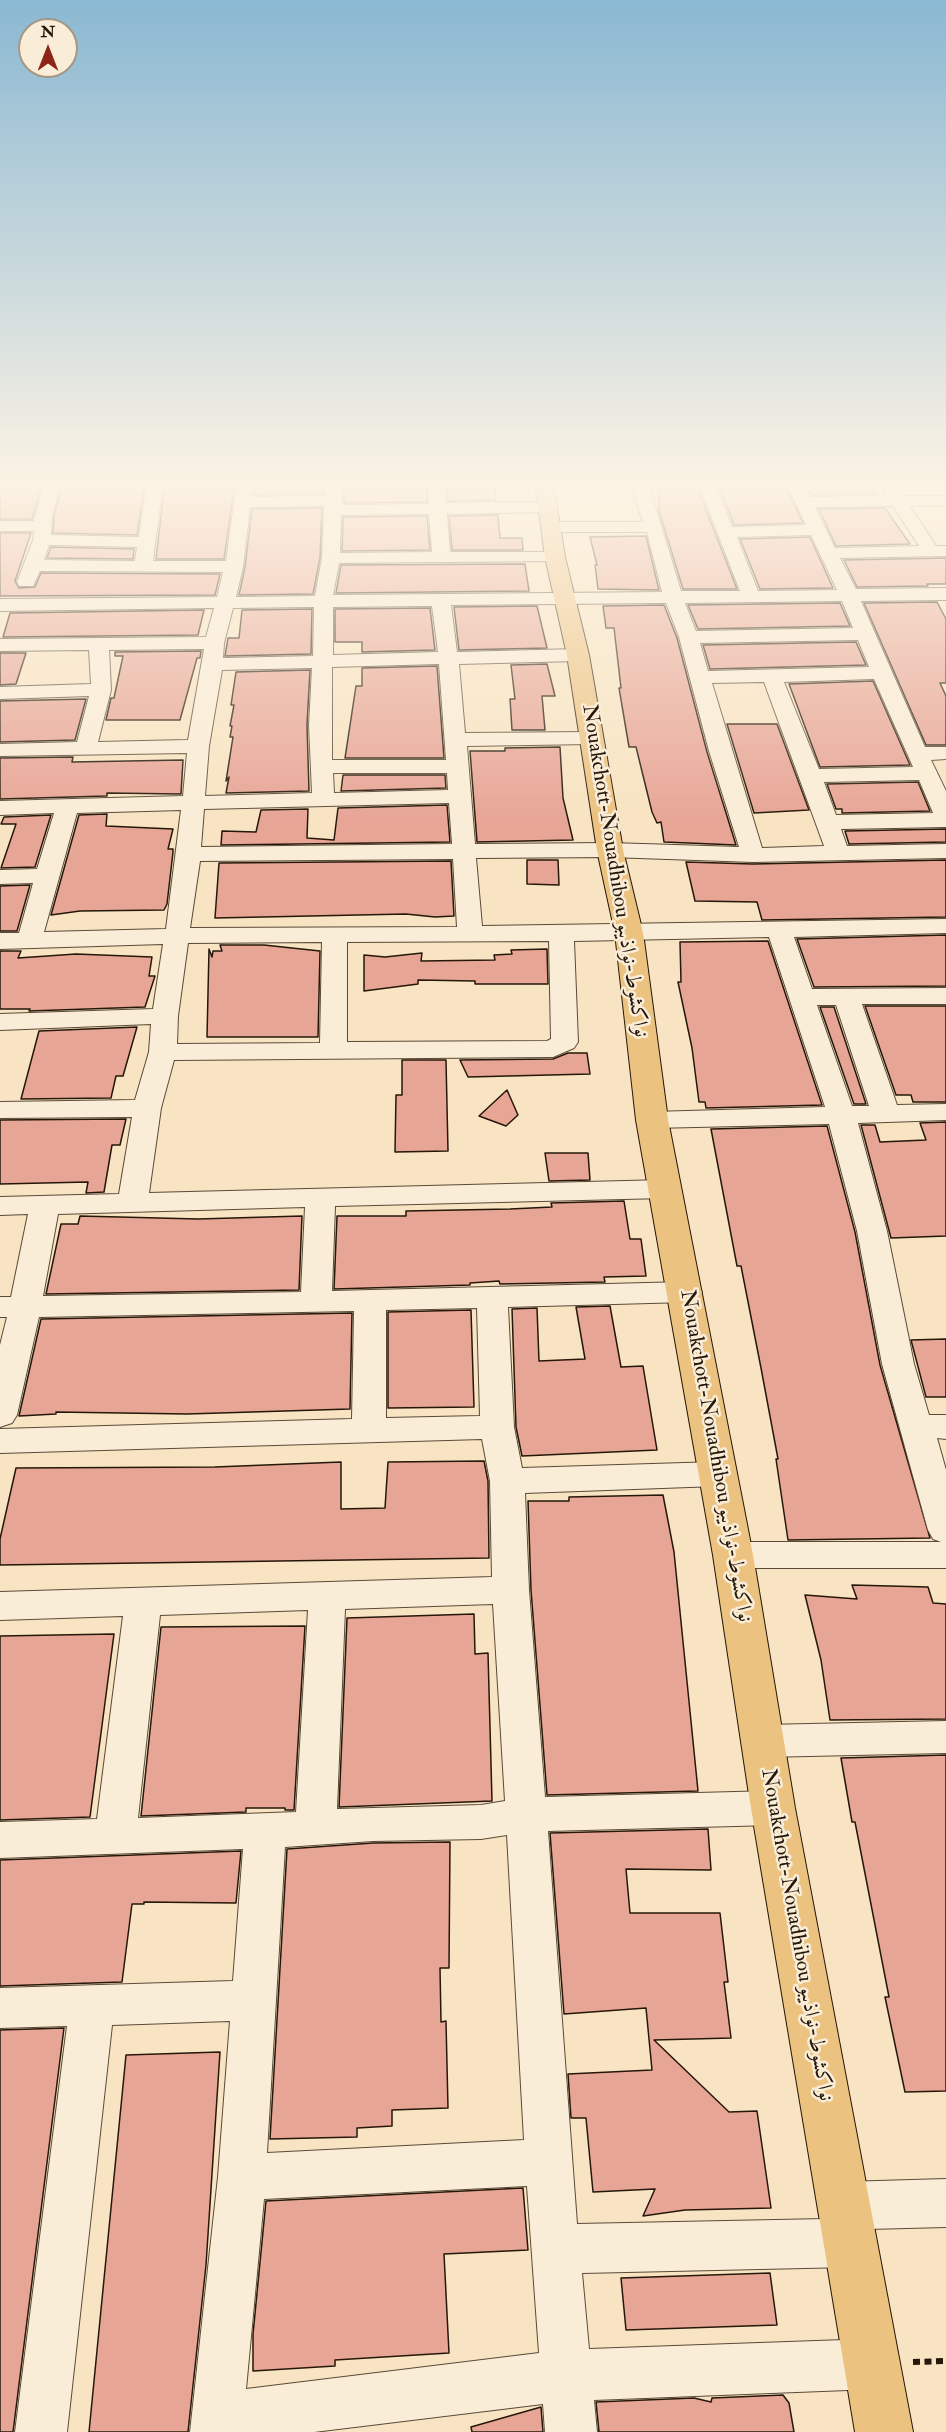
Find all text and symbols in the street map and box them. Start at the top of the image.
north arrow [18,18,78,78]
text: N [41,22,55,42]
street label: Nouakchott-Nouadhibou نواكشوط-نواذيبو [575,703,653,1039]
street label: Nouakchott-Nouadhibou نواكشوط-نواذيبو [673,1288,757,1624]
street label: Nouakchott-Nouadhibou نواكشوط-نواذيبو [754,1767,838,2103]

